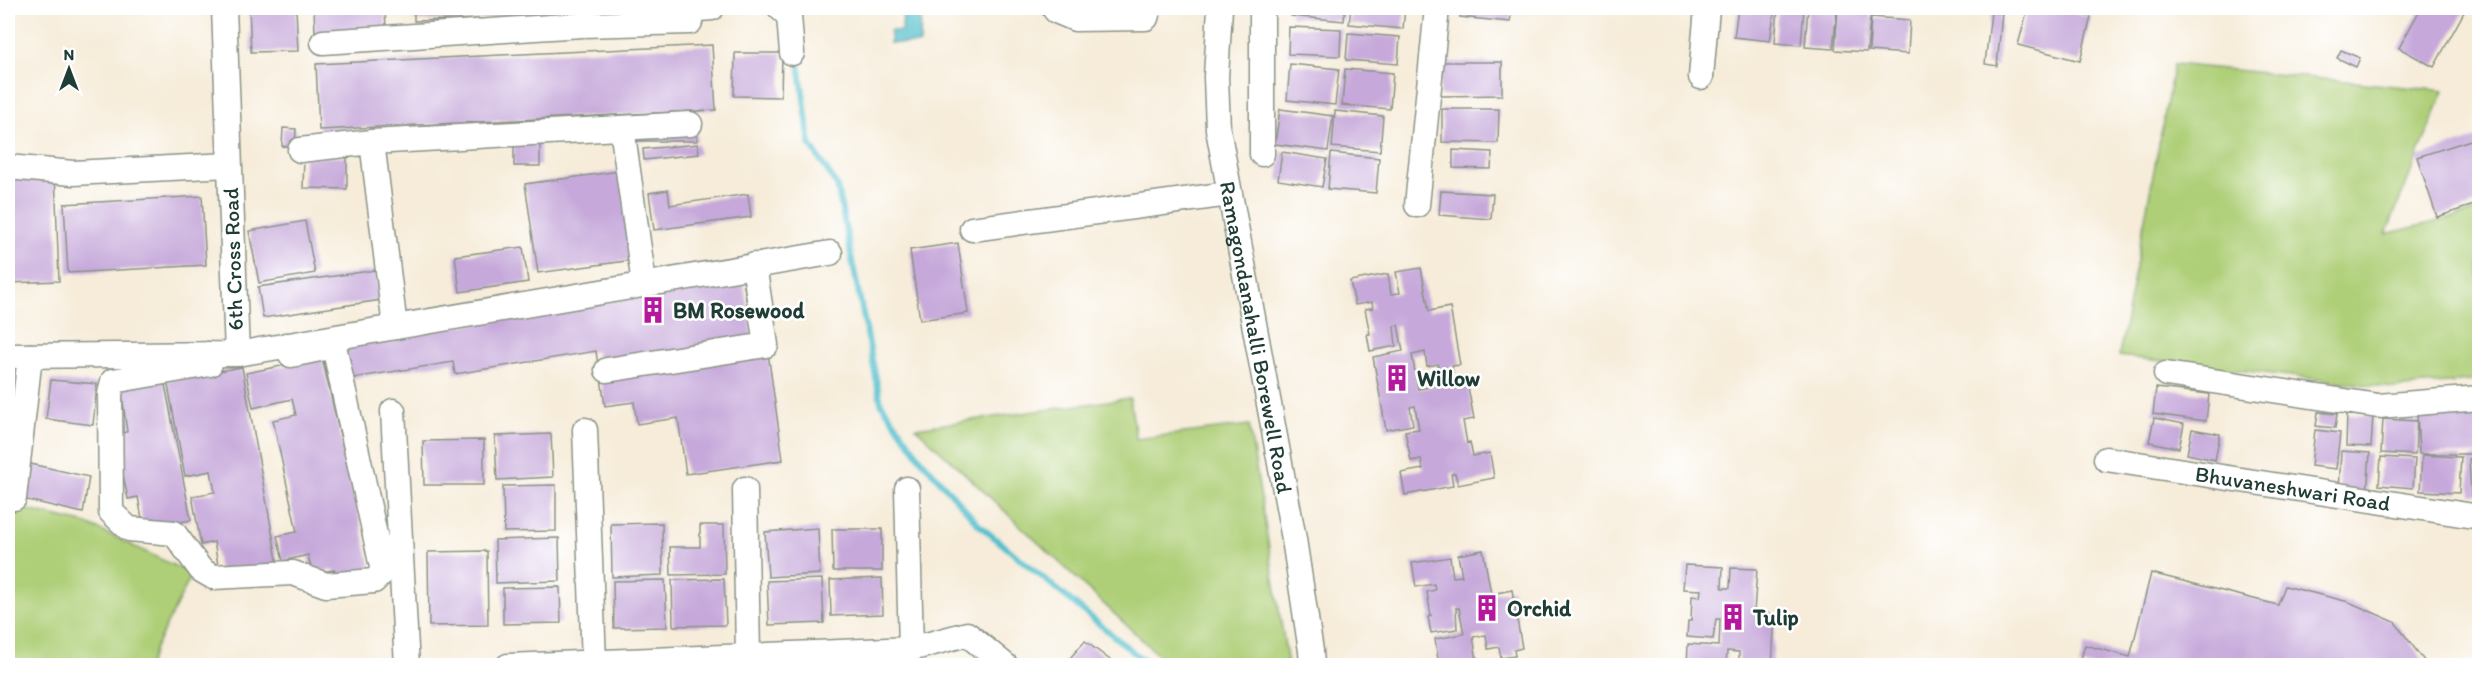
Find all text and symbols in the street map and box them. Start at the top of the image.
north arrow [39,39,99,99]
text: N [64,45,74,64]
street label: Ramagondanahalli Borewell Road [1214,179,1299,496]
street label: 6th Cross Road [217,187,249,331]
building icon: BM Rosewood [638,295,668,325]
place label: BM Rosewood [673,297,805,324]
building icon: Willow [1382,363,1412,393]
place label: Willow [1417,365,1480,392]
street label: Bhuvaneshwari Road [2193,460,2392,516]
building icon: Orchid [1472,593,1502,623]
place label: Orchid [1507,595,1572,622]
building icon: Tulip [1718,602,1748,632]
place label: Tulip [1752,604,1799,631]

